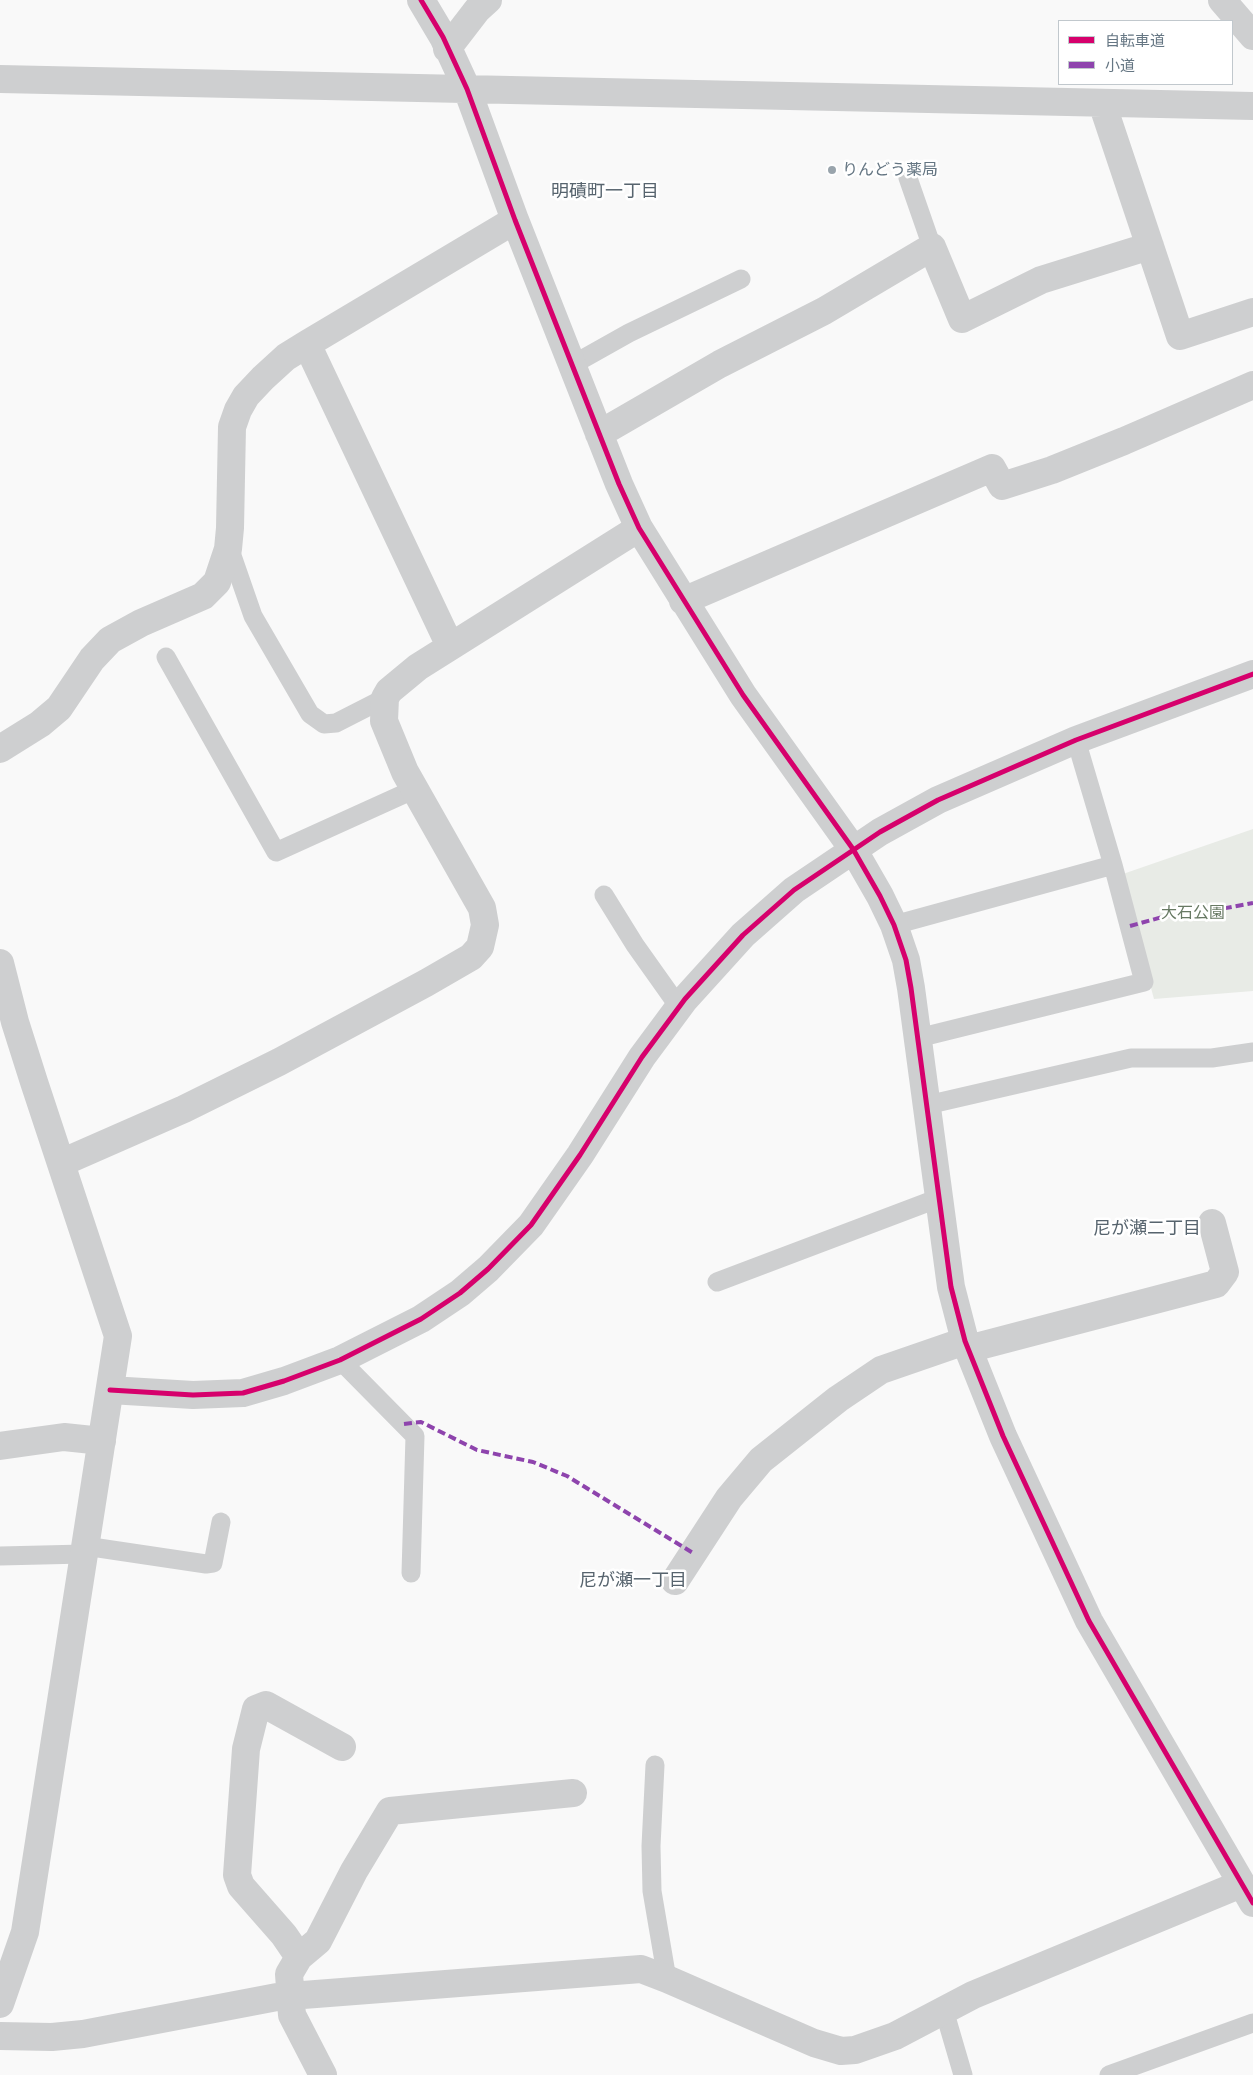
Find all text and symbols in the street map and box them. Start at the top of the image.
legend [1058,20,1233,85]
text: 自転車道 [1105,32,1165,49]
text: 小道 [1105,57,1135,74]
place label: りんどう薬局 [842,160,938,180]
marker: りんどう薬局 [826,164,838,176]
district label: 明磧町一丁目 [551,180,659,202]
park label: 大石公園 [1161,903,1225,923]
district label: 尼が瀬二丁目 [1093,1217,1201,1239]
district label: 尼が瀬一丁目 [579,1569,687,1591]

